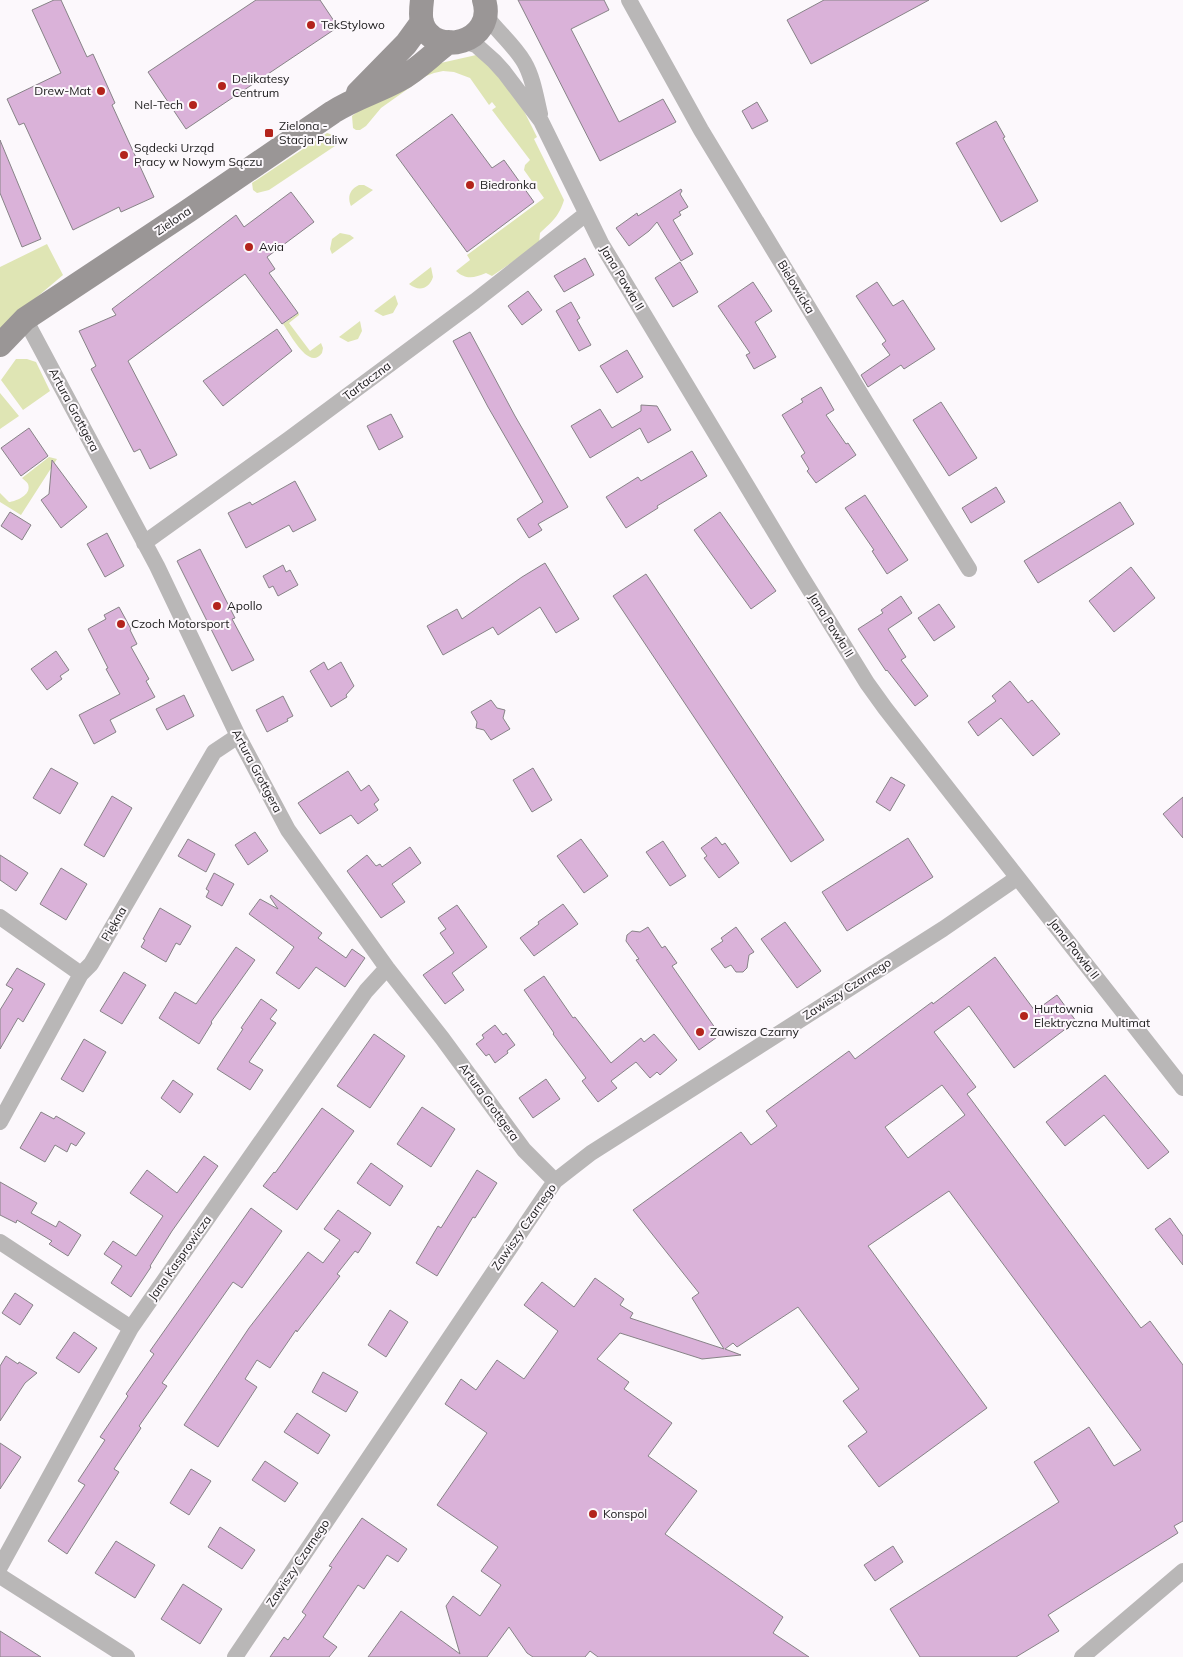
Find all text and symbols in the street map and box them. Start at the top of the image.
place label: TekStylowo [321,17,385,32]
marker: TekStylowo [305,19,317,31]
place label: Delikatesy Centrum [232,71,290,100]
marker: Delikatesy Centrum [216,80,228,92]
place label: Drew-Mat [34,83,91,98]
marker: Drew-Mat [95,85,107,97]
place label: Nel-Tech [134,97,183,112]
marker: Nel-Tech [187,99,199,111]
place label: Zielona - Stacja Paliw [279,118,348,147]
marker: Zielona - Stacja Paliw [263,127,275,139]
place label: Sądecki Urząd Pracy w Nowym Sączu [134,140,262,169]
marker: Sądecki Urząd Pracy w Nowym Sączu [118,149,130,161]
place label: Biedronka [480,177,536,192]
marker: Biedronka [464,179,476,191]
street label: Zielona [152,203,194,238]
place label: Avia [259,239,284,254]
marker: Avia [243,241,255,253]
street label: Jana Pawła II [597,243,648,313]
street label: Bielowicka [775,257,818,316]
street label: Tartaczna [340,358,394,403]
street label: Artura Grottgera [46,365,103,454]
street label: Jana Pawła II [806,590,857,660]
place label: Apollo [227,598,263,613]
marker: Apollo [211,600,223,612]
place label: Czoch Motorsport [131,616,229,631]
marker: Czoch Motorsport [115,618,127,630]
street label: Artura Grottgera [229,726,286,815]
street label: Piękna [98,904,129,944]
street label: Jana Pawła II [1046,915,1103,982]
street label: Zawiszy Czarnego [800,954,894,1023]
place label: Hurtownia Elektryczna Multimat [1034,1001,1150,1030]
marker: Hurtownia Elektryczna Multimat [1018,1010,1030,1022]
place label: Zawisza Czarny [710,1024,800,1039]
marker: Zawisza Czarny [694,1026,706,1038]
street label: Artura Grottgera [456,1060,523,1144]
street label: Zawiszy Czarnego [488,1180,559,1273]
street label: Jana Kasprowicza [145,1212,214,1303]
place label: Konspol [603,1506,647,1521]
marker: Konspol [587,1508,599,1520]
street label: Zawiszy Czarnego [263,1516,333,1609]

